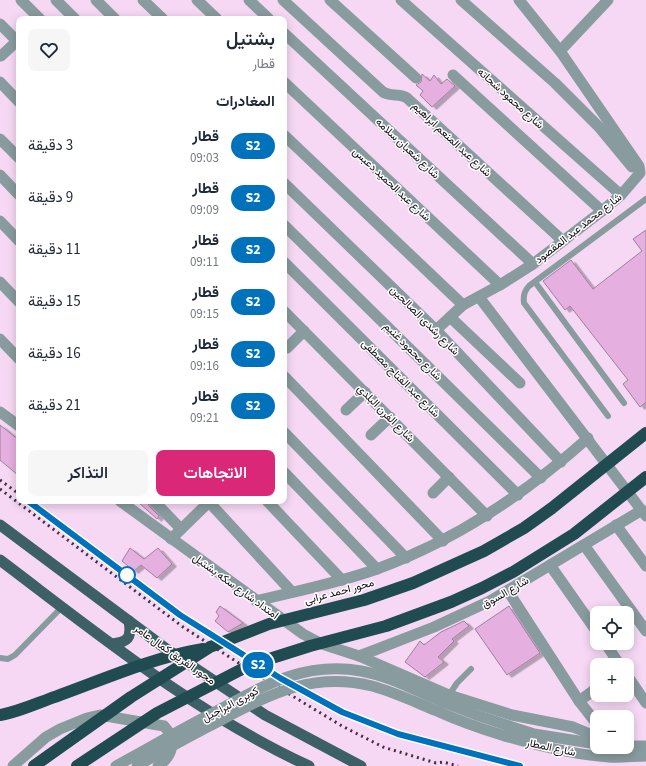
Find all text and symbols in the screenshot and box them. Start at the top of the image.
text: بشتيل [226,26,275,53]
button: heart [28,29,70,71]
text: قطار [252,55,275,73]
street label: شارع محمود شحاته [474,64,547,133]
text: المغادرات [216,91,275,112]
street label: شارع عبد المنعم ابراهيم [409,99,495,180]
street label: شارع شعبان سلامه [372,115,443,182]
text: قطار [192,126,219,147]
text: 3 دقيقة [28,135,73,156]
text: S2 [245,136,261,156]
street label: شارع عبد الحميد دعبس [349,144,434,225]
text: 09:03 [190,149,219,167]
text: قطار [192,178,219,199]
text: 9 دقيقة [28,187,73,208]
text: S2 [245,188,261,208]
street label: شارع محمد عبد المقصود [532,189,625,267]
text: 09:09 [190,201,219,219]
text: قطار [192,230,219,251]
text: 11 دقيقة [28,239,81,260]
text: S2 [245,240,261,260]
text: 09:11 [190,253,219,271]
text: قطار [192,282,219,303]
street label: شارع رشدى الصالحين [387,282,463,359]
text: 15 دقيقة [28,291,81,312]
text: S2 [245,292,261,312]
text: 09:15 [190,305,219,323]
street label: شارع محمود غنيم [380,319,445,384]
text: قطار [192,334,219,355]
street label: شارع عبد الفتاح مصطفى [358,336,443,421]
text: 16 دقيقة [28,343,81,364]
text: S2 [245,344,261,364]
text: 09:16 [190,357,219,375]
street label: شارع الفرن البلدي [352,381,418,447]
text: قطار [192,386,219,407]
text: 21 دقيقة [28,395,81,416]
text: S2 [245,396,261,416]
text: 09:21 [190,409,219,427]
button: التذاكر [28,450,148,496]
button: الاتجاهات [156,450,275,496]
street label: امتداد شارع سكه بشتيل [190,550,282,623]
unlabelled marker [118,566,136,584]
street label: شارع السوق [479,573,532,612]
street label: محور احمد عرابى [303,575,376,608]
map controls [590,606,634,754]
button: locate [590,606,634,650]
street label: محور الفريق كمال عامر [130,620,218,688]
line badge: S2 [240,652,276,678]
text: S2 [250,655,266,675]
button: + [590,658,634,702]
street label: كوبرى البراجيل [199,683,261,726]
button: − [590,710,634,754]
street label: شارع المطار [524,735,577,760]

